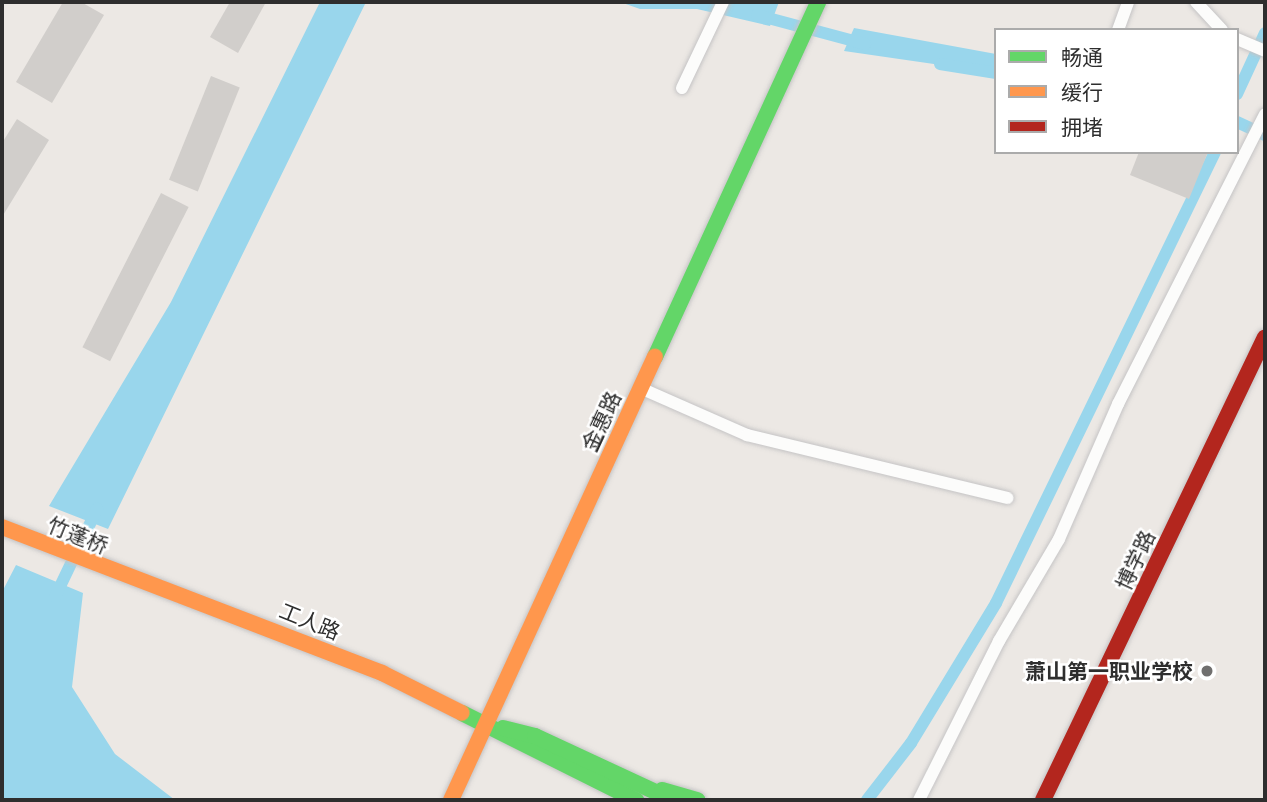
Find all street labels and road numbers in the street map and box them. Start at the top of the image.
street label: 金惠路 [576,387,626,455]
street label: 竹蓬桥 [44,512,112,558]
street label: 博学路 [1110,526,1160,594]
street label: 工人路 [276,598,344,644]

